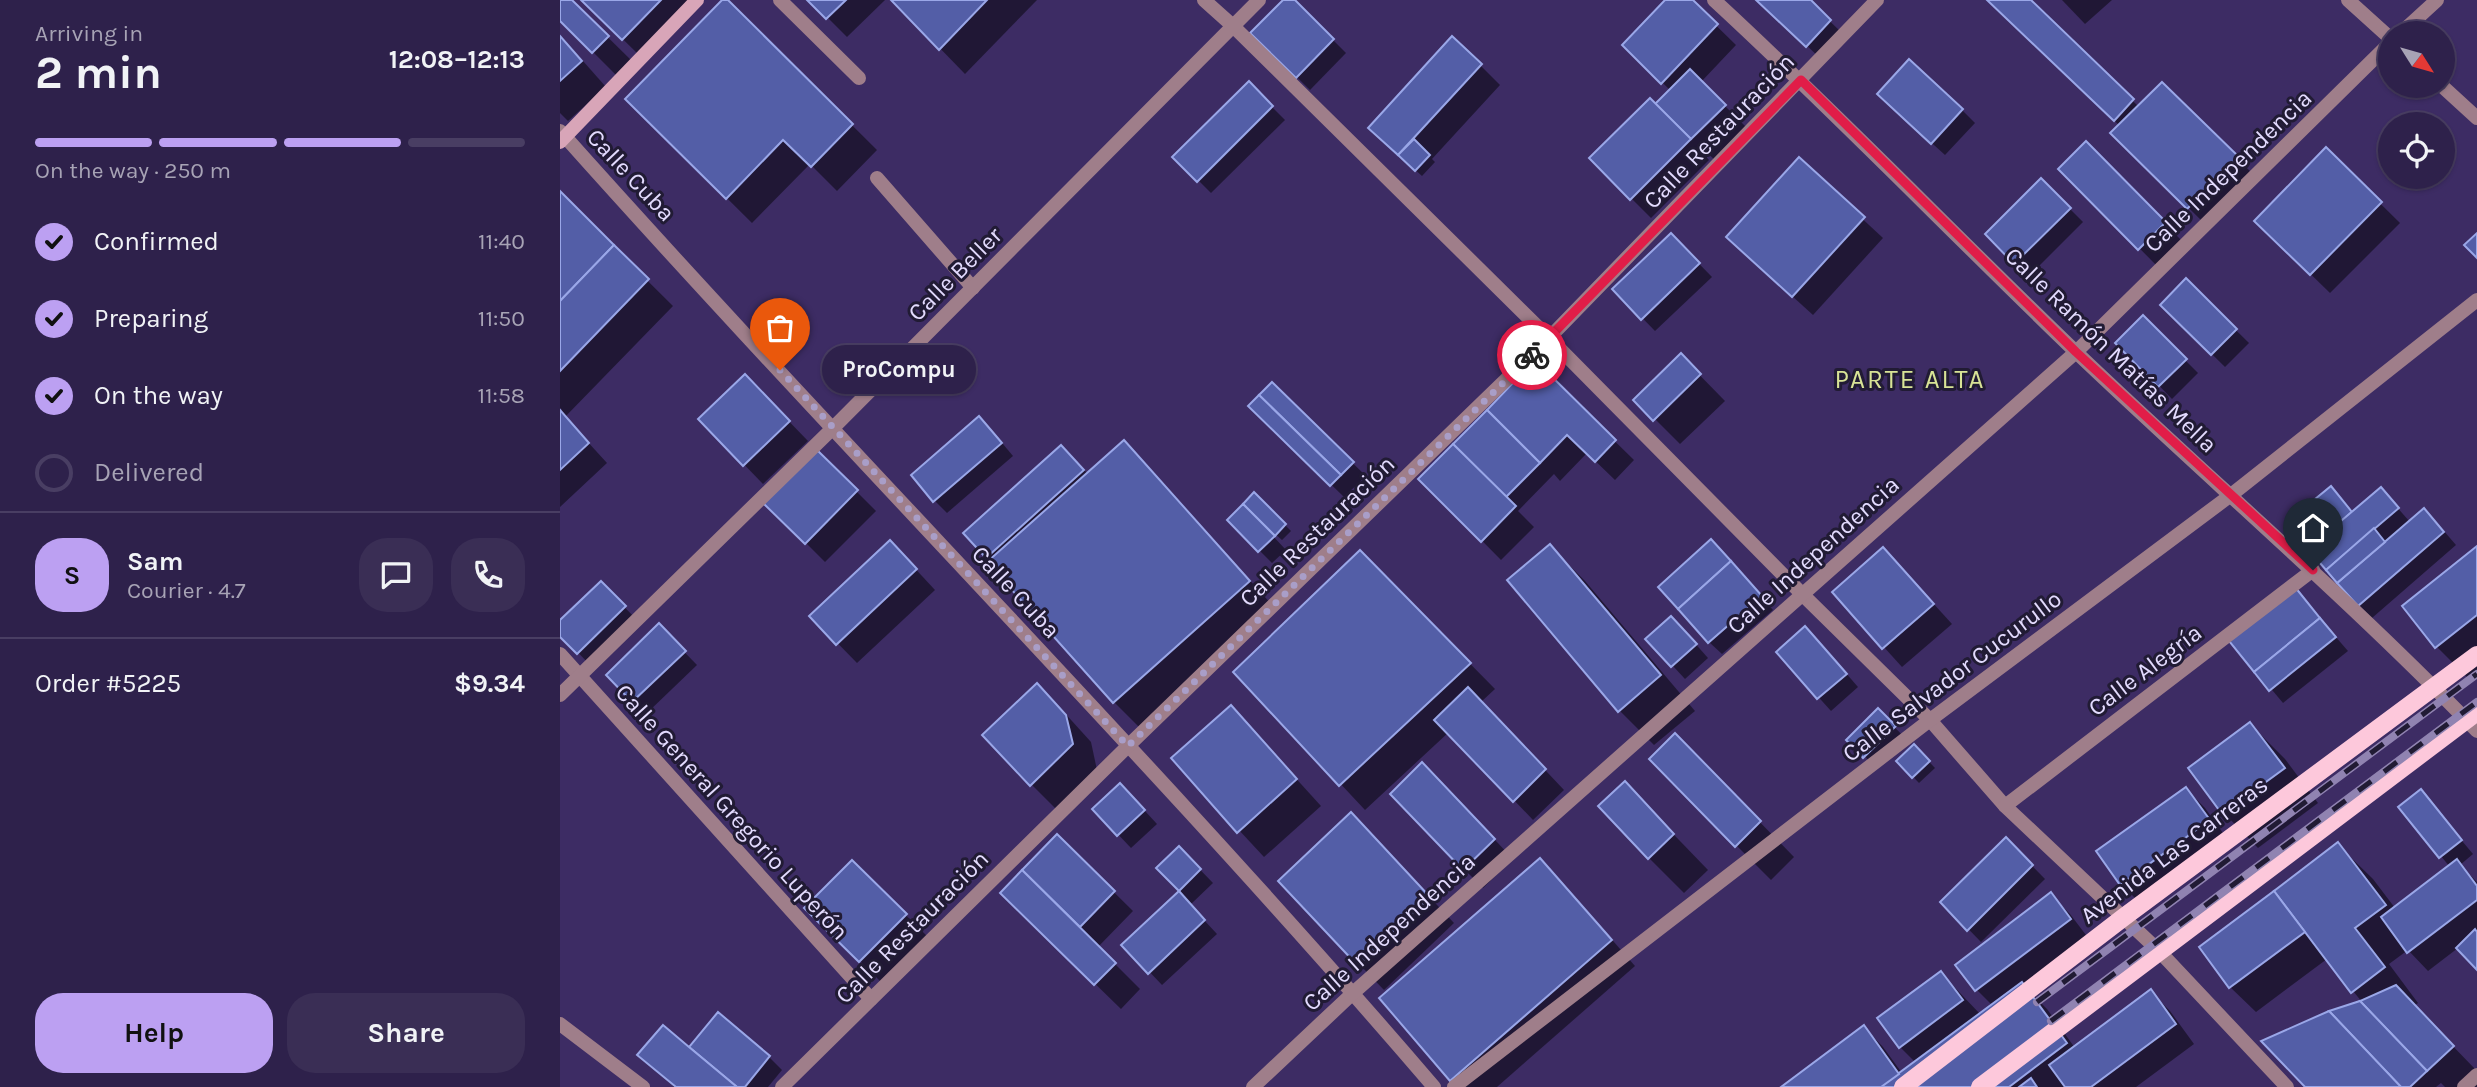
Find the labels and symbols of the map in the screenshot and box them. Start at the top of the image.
north arrow [2378,21,2455,98]
street label: Calle Restauración [1638,48,1800,214]
street label: Calle Independencia [2139,84,2317,258]
street label: Calle Cuba [581,123,681,227]
street label: Calle Beller [902,221,1008,327]
street label: Calle Ramón Matías Mella [1999,241,2223,459]
pin [750,298,810,370]
courier [1497,320,1567,390]
callout: ProCompu [822,346,976,394]
district label: PARTE ALTA [1835,364,1985,395]
street label: Calle Restauración [1234,450,1400,612]
street label: Calle Independencia [1721,470,1905,640]
pin [2283,498,2343,570]
street label: Calle Cuba [966,540,1066,644]
street label: Calle Salvador Cucurullo [1837,585,2067,767]
street label: Calle Alegría [2083,618,2207,722]
street label: Calle General Gregorio Luperón [610,678,854,946]
street label: Avenida Las Carreras [2075,770,2273,930]
street label: Calle Restauración [830,845,994,1009]
street label: Calle Independencia [1297,847,1481,1017]

